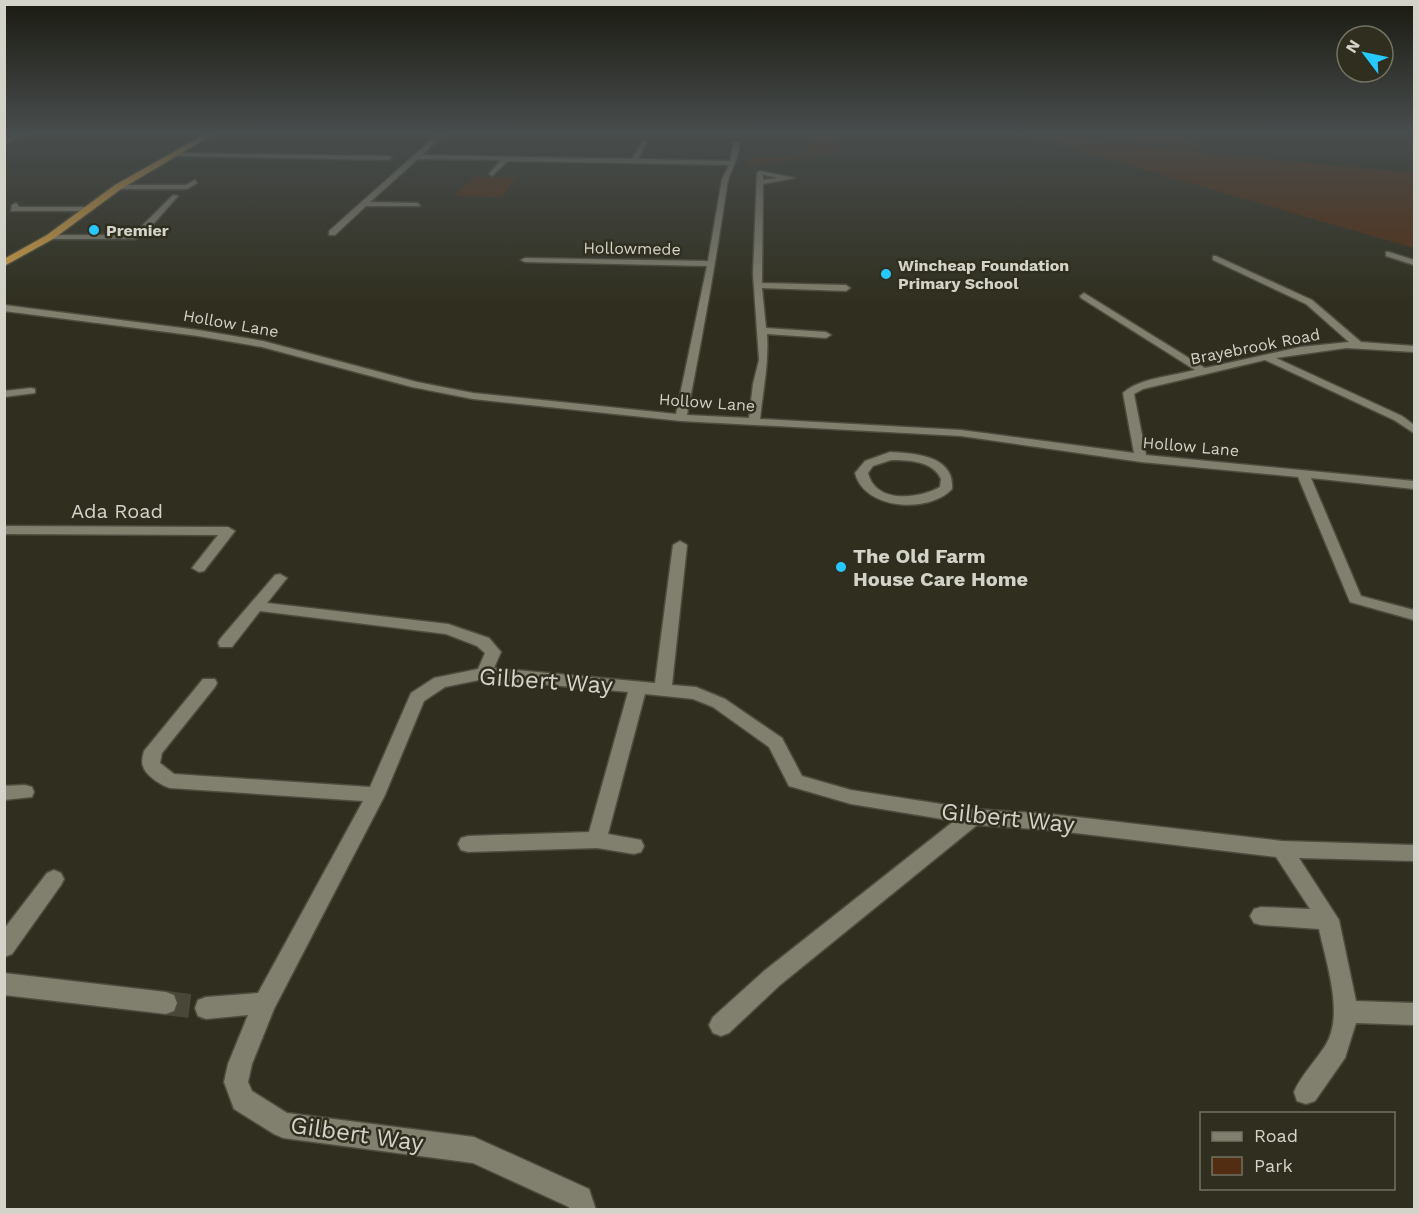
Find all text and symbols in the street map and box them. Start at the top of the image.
north arrow [1335,24,1395,84]
text: N [1342,36,1364,56]
place label: Premier [106,221,169,240]
marker: Premier [87,223,101,237]
street label: Hollowmede [583,238,681,259]
place label: Wincheap Foundation Primary School [898,256,1069,293]
marker: Wincheap Foundation Primary School [879,267,893,281]
street label: Hollow Lane [182,306,280,341]
street label: Brayebrook Road [1189,325,1321,368]
street label: Hollow Lane [658,390,756,415]
street label: Hollow Lane [1142,433,1240,460]
street label: Ada Road [71,499,163,523]
place label: The Old Farm House Care Home [853,544,1028,591]
marker: The Old Farm House Care Home [834,560,848,574]
street label: Gilbert Way [478,662,614,700]
street label: Gilbert Way [940,797,1077,839]
street label: Gilbert Way [289,1111,426,1157]
legend [1200,1112,1395,1190]
text: Road [1254,1125,1298,1146]
text: Park [1254,1155,1293,1176]

